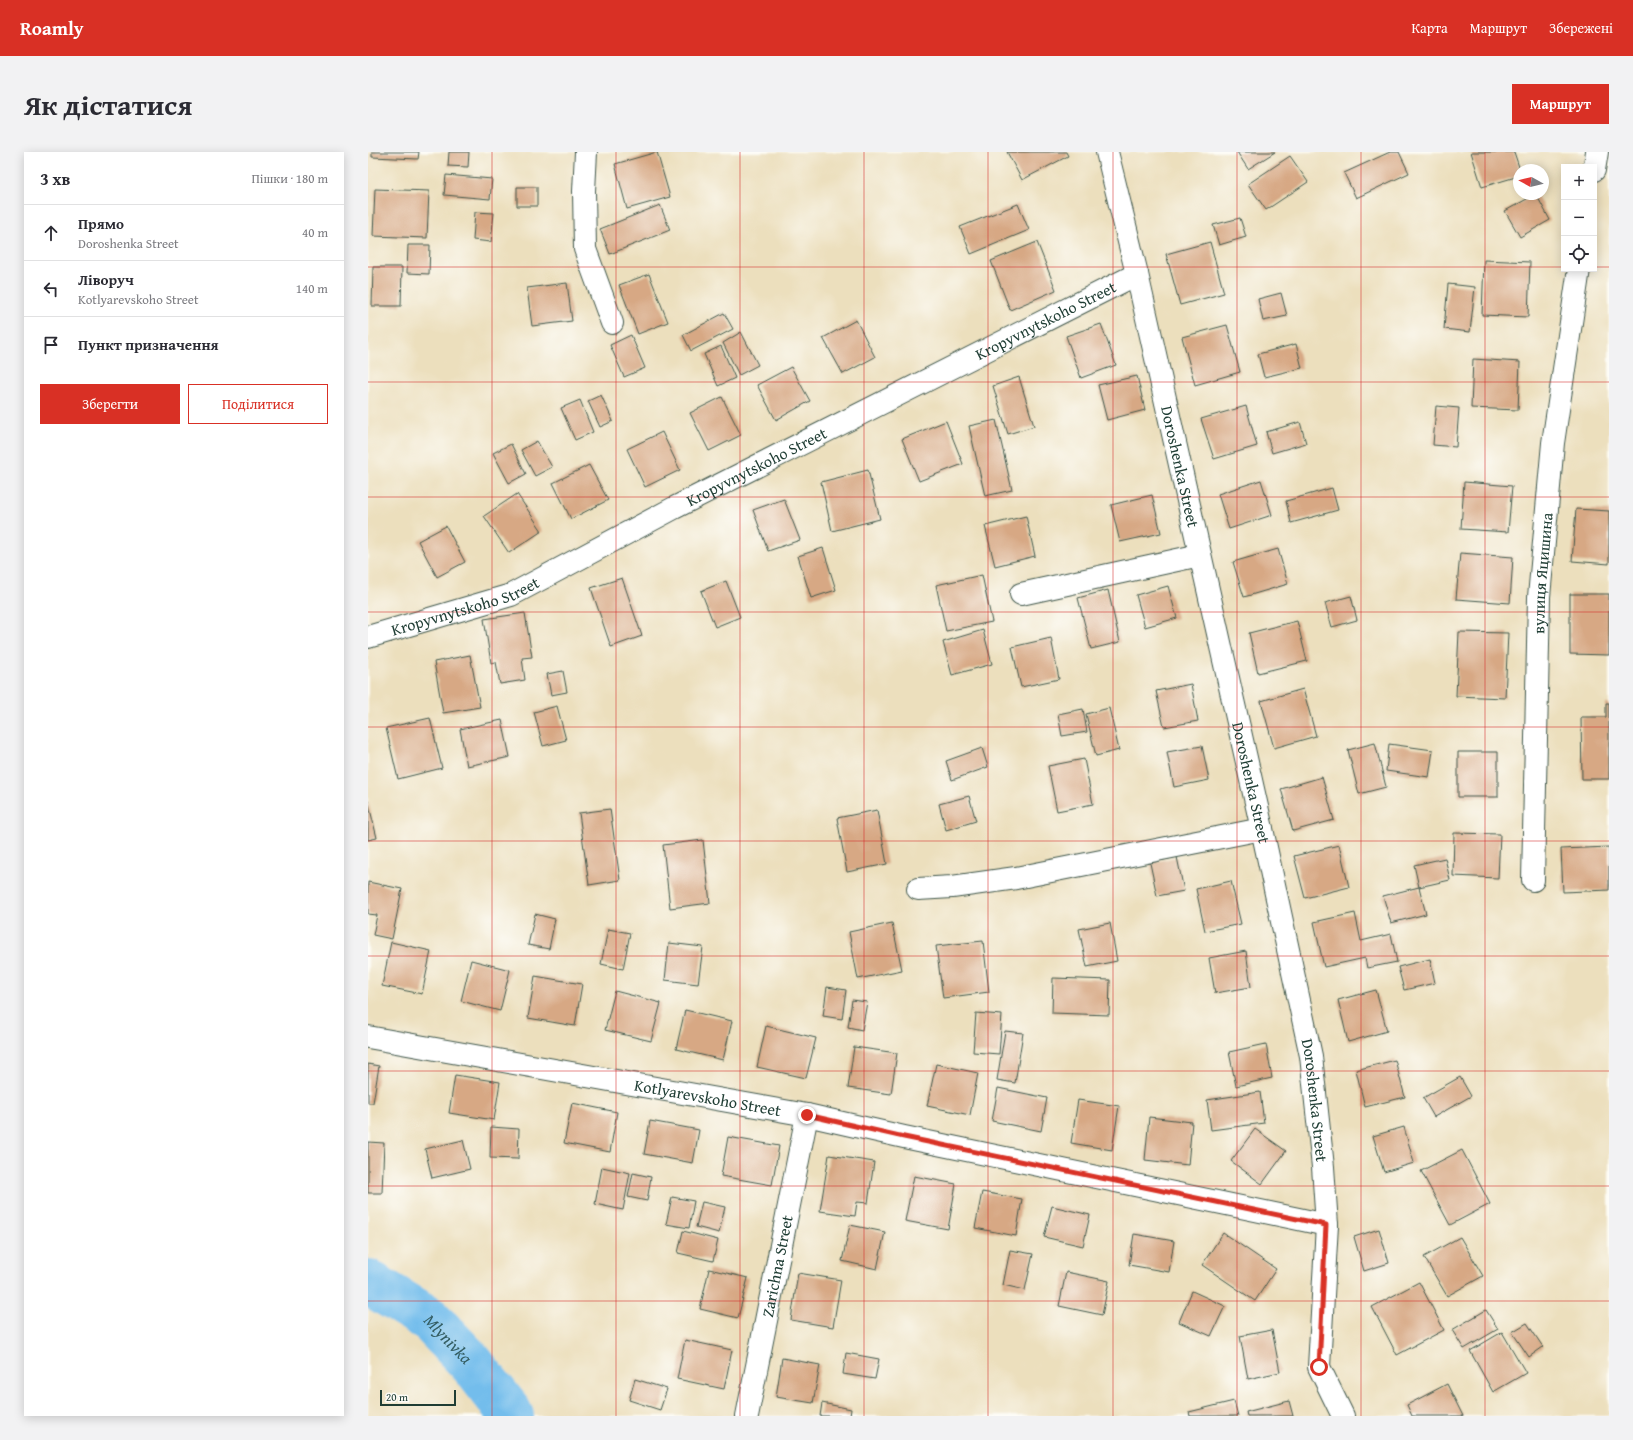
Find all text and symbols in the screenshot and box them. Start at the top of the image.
text: Roamly [20,14,84,42]
text: Карта [1412,18,1448,38]
text: Маршрут [1470,18,1527,38]
text: Збережені [1549,18,1613,38]
text: Як дістатися [24,84,192,125]
button: Маршрут [1512,84,1609,124]
north arrow [1513,164,1549,200]
map controls [1561,164,1597,272]
button: + [1561,164,1597,200]
text: 3 хв [40,166,70,191]
text: Пішки · 180 m [251,169,328,188]
button: − [1561,200,1597,236]
text: Прямо [78,213,124,234]
icon: ahead [40,222,62,244]
text: 40 m [302,223,328,242]
text: Doroshenka Street [78,234,179,253]
button: locate [1561,236,1597,272]
text: Ліворуч [78,269,134,290]
street label: Kropyvnytskoho Street [971,275,1120,366]
icon: left [40,278,62,300]
text: 140 m [296,279,328,298]
text: Kotlyarevskoho Street [78,290,199,309]
icon: arrive [40,334,62,356]
text: Пункт призначення [78,334,219,355]
button: Зберегти [40,384,180,424]
button: Поділитися [188,384,328,424]
street label: Doroshenka Street [1155,403,1206,530]
street label: Kropyvnytskoho Street [682,421,831,512]
street label: вулиця Яцишина [1526,511,1559,634]
street label: Kropyvnytskoho Street [388,570,544,642]
street label: Doroshenka Street [1226,720,1277,846]
street label: Doroshenka Street [1296,1036,1334,1163]
street label: Kotlyarevskoho Street [632,1073,783,1122]
route end [798,1106,816,1124]
street label: Zarichna Street [755,1212,799,1319]
water label: Mlynivka [418,1308,479,1370]
route start [1310,1358,1328,1376]
scale bar [380,1388,456,1407]
text: 20 m [386,1389,408,1405]

